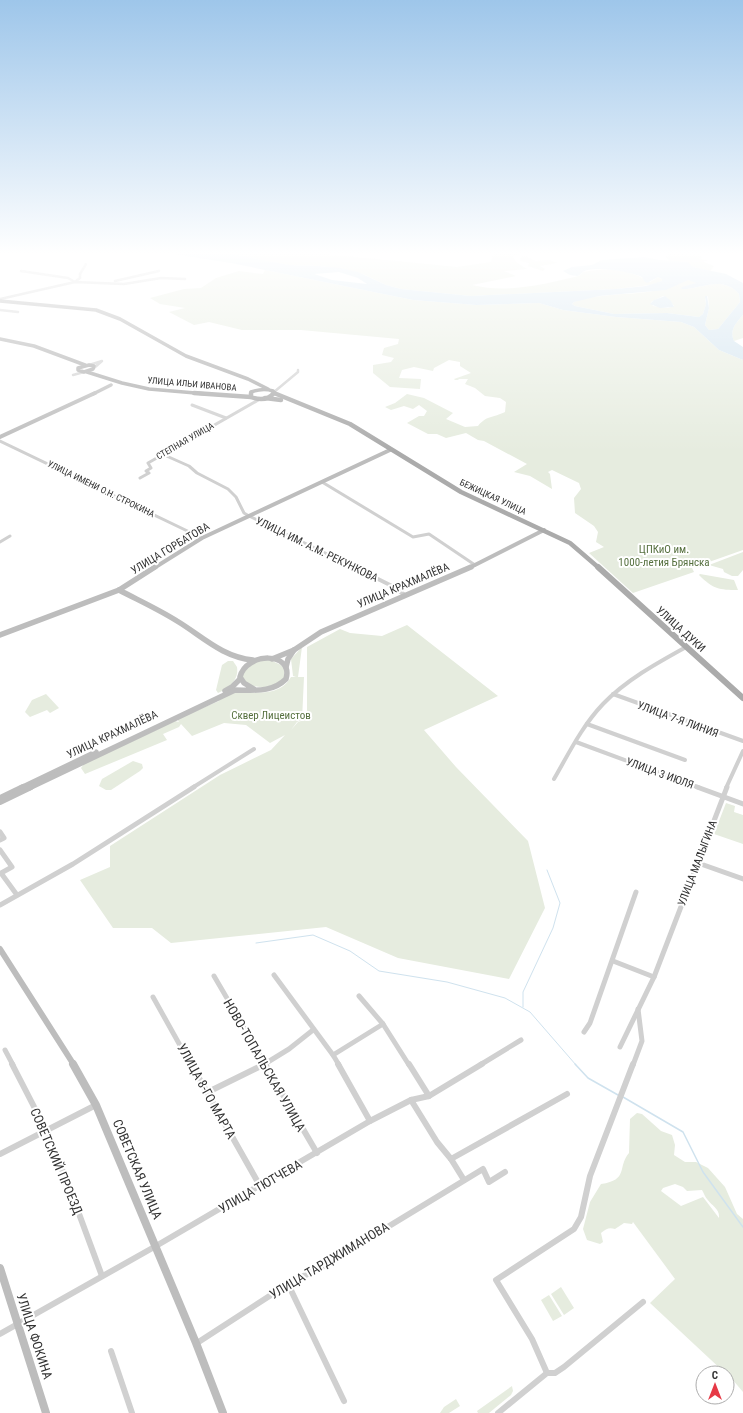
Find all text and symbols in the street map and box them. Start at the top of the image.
street label: УЛИЦА ИЛЬИ ИВАНОВА [147,375,237,393]
street label: СТЕПНАЯ УЛИЦА [155,421,215,461]
street label: УЛИЦА ИМЕНИ О.Н. СТРОКИНА [46,459,156,519]
street label: БЕЖИЦКАЯ УЛИЦА [458,477,528,517]
street label: УЛИЦА ИМ. А.М. РЕКУНКОВА [254,514,381,585]
street label: УЛИЦА ГОРБАТОВА [129,520,212,577]
park label: ЦПКиО им. 1000-летия Брянска [618,543,710,569]
street label: УЛИЦА КРАХМАЛЁВА [355,560,452,611]
street label: УЛИЦА ДУКИ [653,604,708,655]
street label: УЛИЦА 7-Я ЛИНИЯ [635,699,720,740]
street label: УЛИЦА КРАХМАЛЁВА [65,707,160,761]
park label: Сквер Лицеистов [231,709,311,722]
street label: УЛИЦА 3 ИЮЛЯ [624,755,696,792]
street label: УЛИЦА МАЛЫГИНА [675,818,720,908]
street label: НОВО-ТОПАЛЬСКАЯ УЛИЦА [220,996,309,1135]
street label: УЛИЦА 8-ГО МАРТА [174,1041,239,1142]
street label: СОВЕТСКИЙ ПРОЕЗД [27,1106,86,1217]
street label: СОВЕТСКАЯ УЛИЦА [110,1117,165,1222]
street label: УЛИЦА ТЮТЧЕВА [216,1156,305,1216]
street label: УЛИЦА ТАРДЖИМАНОВА [267,1219,392,1302]
street label: УЛИЦА ФОКИНА [14,1291,56,1381]
north arrow [695,1365,735,1405]
text: С [712,1369,718,1382]

